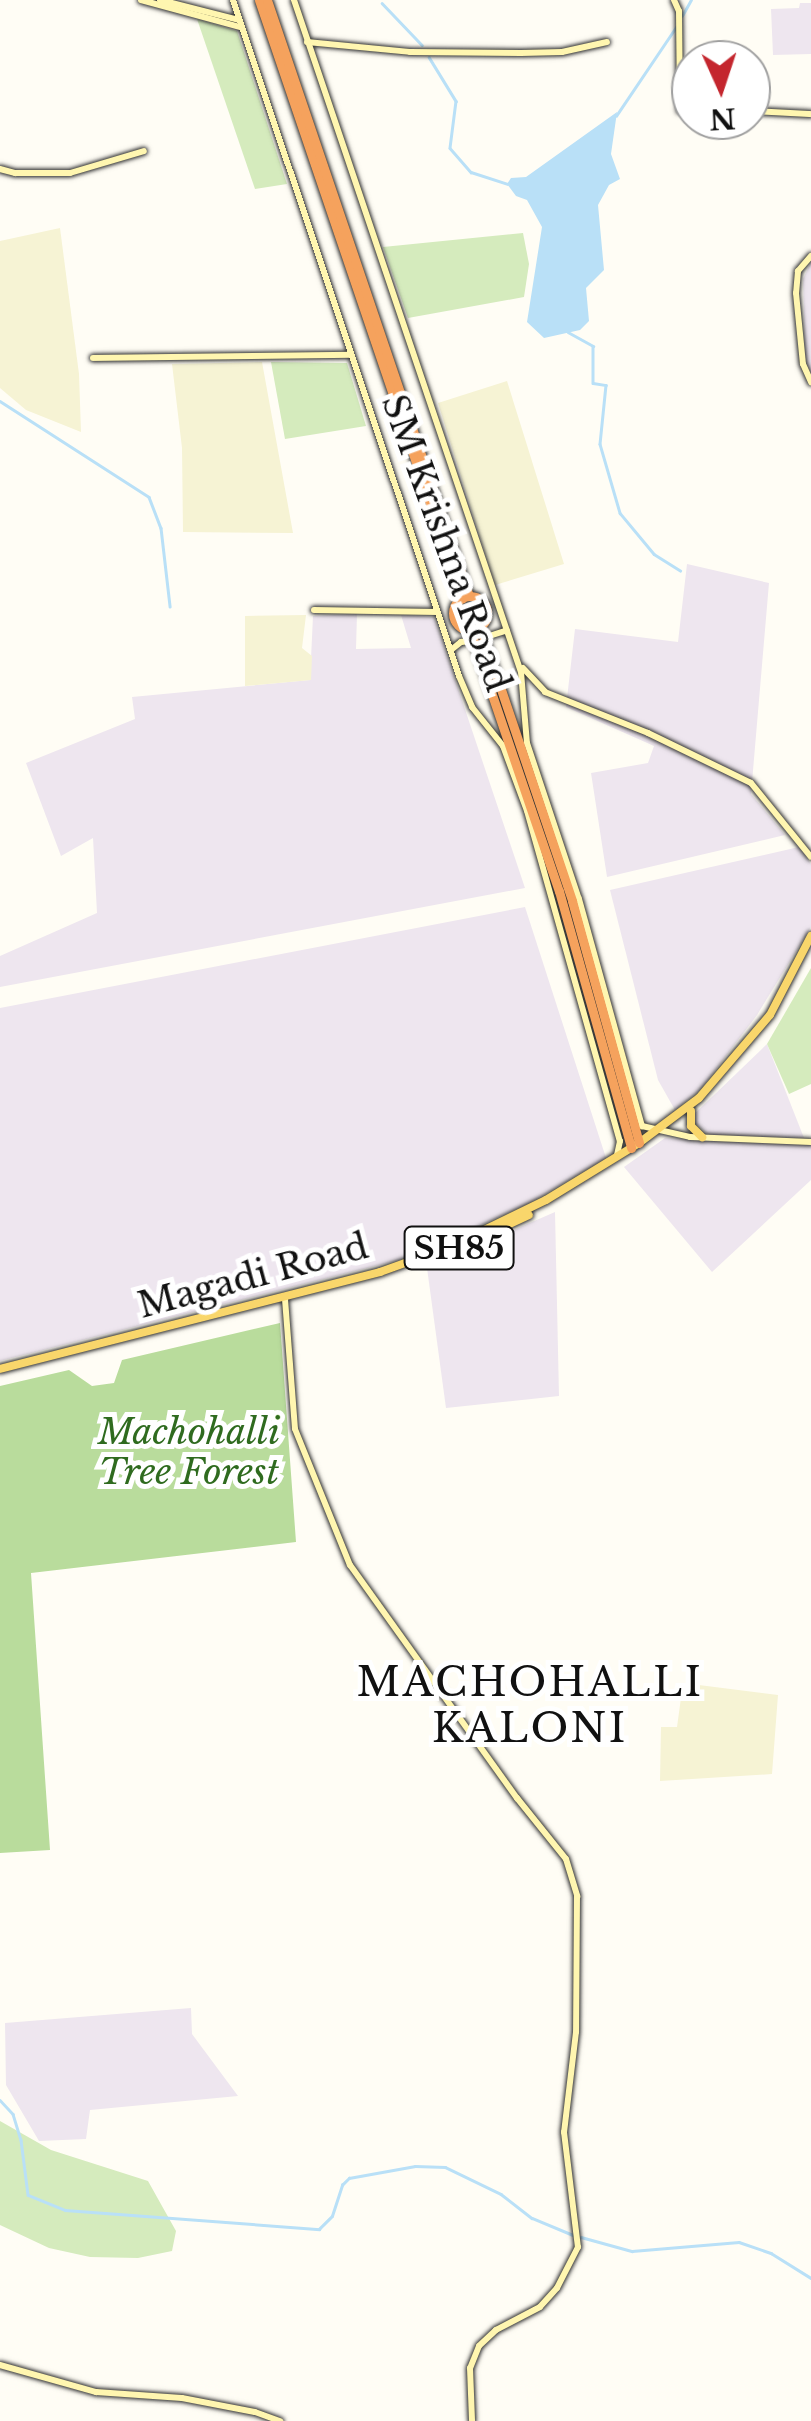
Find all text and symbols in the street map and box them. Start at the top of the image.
north arrow [671,40,771,140]
text: N [708,100,737,137]
street label: SM Krishna Road [373,389,519,697]
road number: SH85 [402,1221,516,1275]
street label: Magadi Road [133,1225,373,1327]
park label: Machohalli Tree Forest [98,1411,280,1493]
district label: MACHOHALLI KALONI [356,1658,704,1752]

